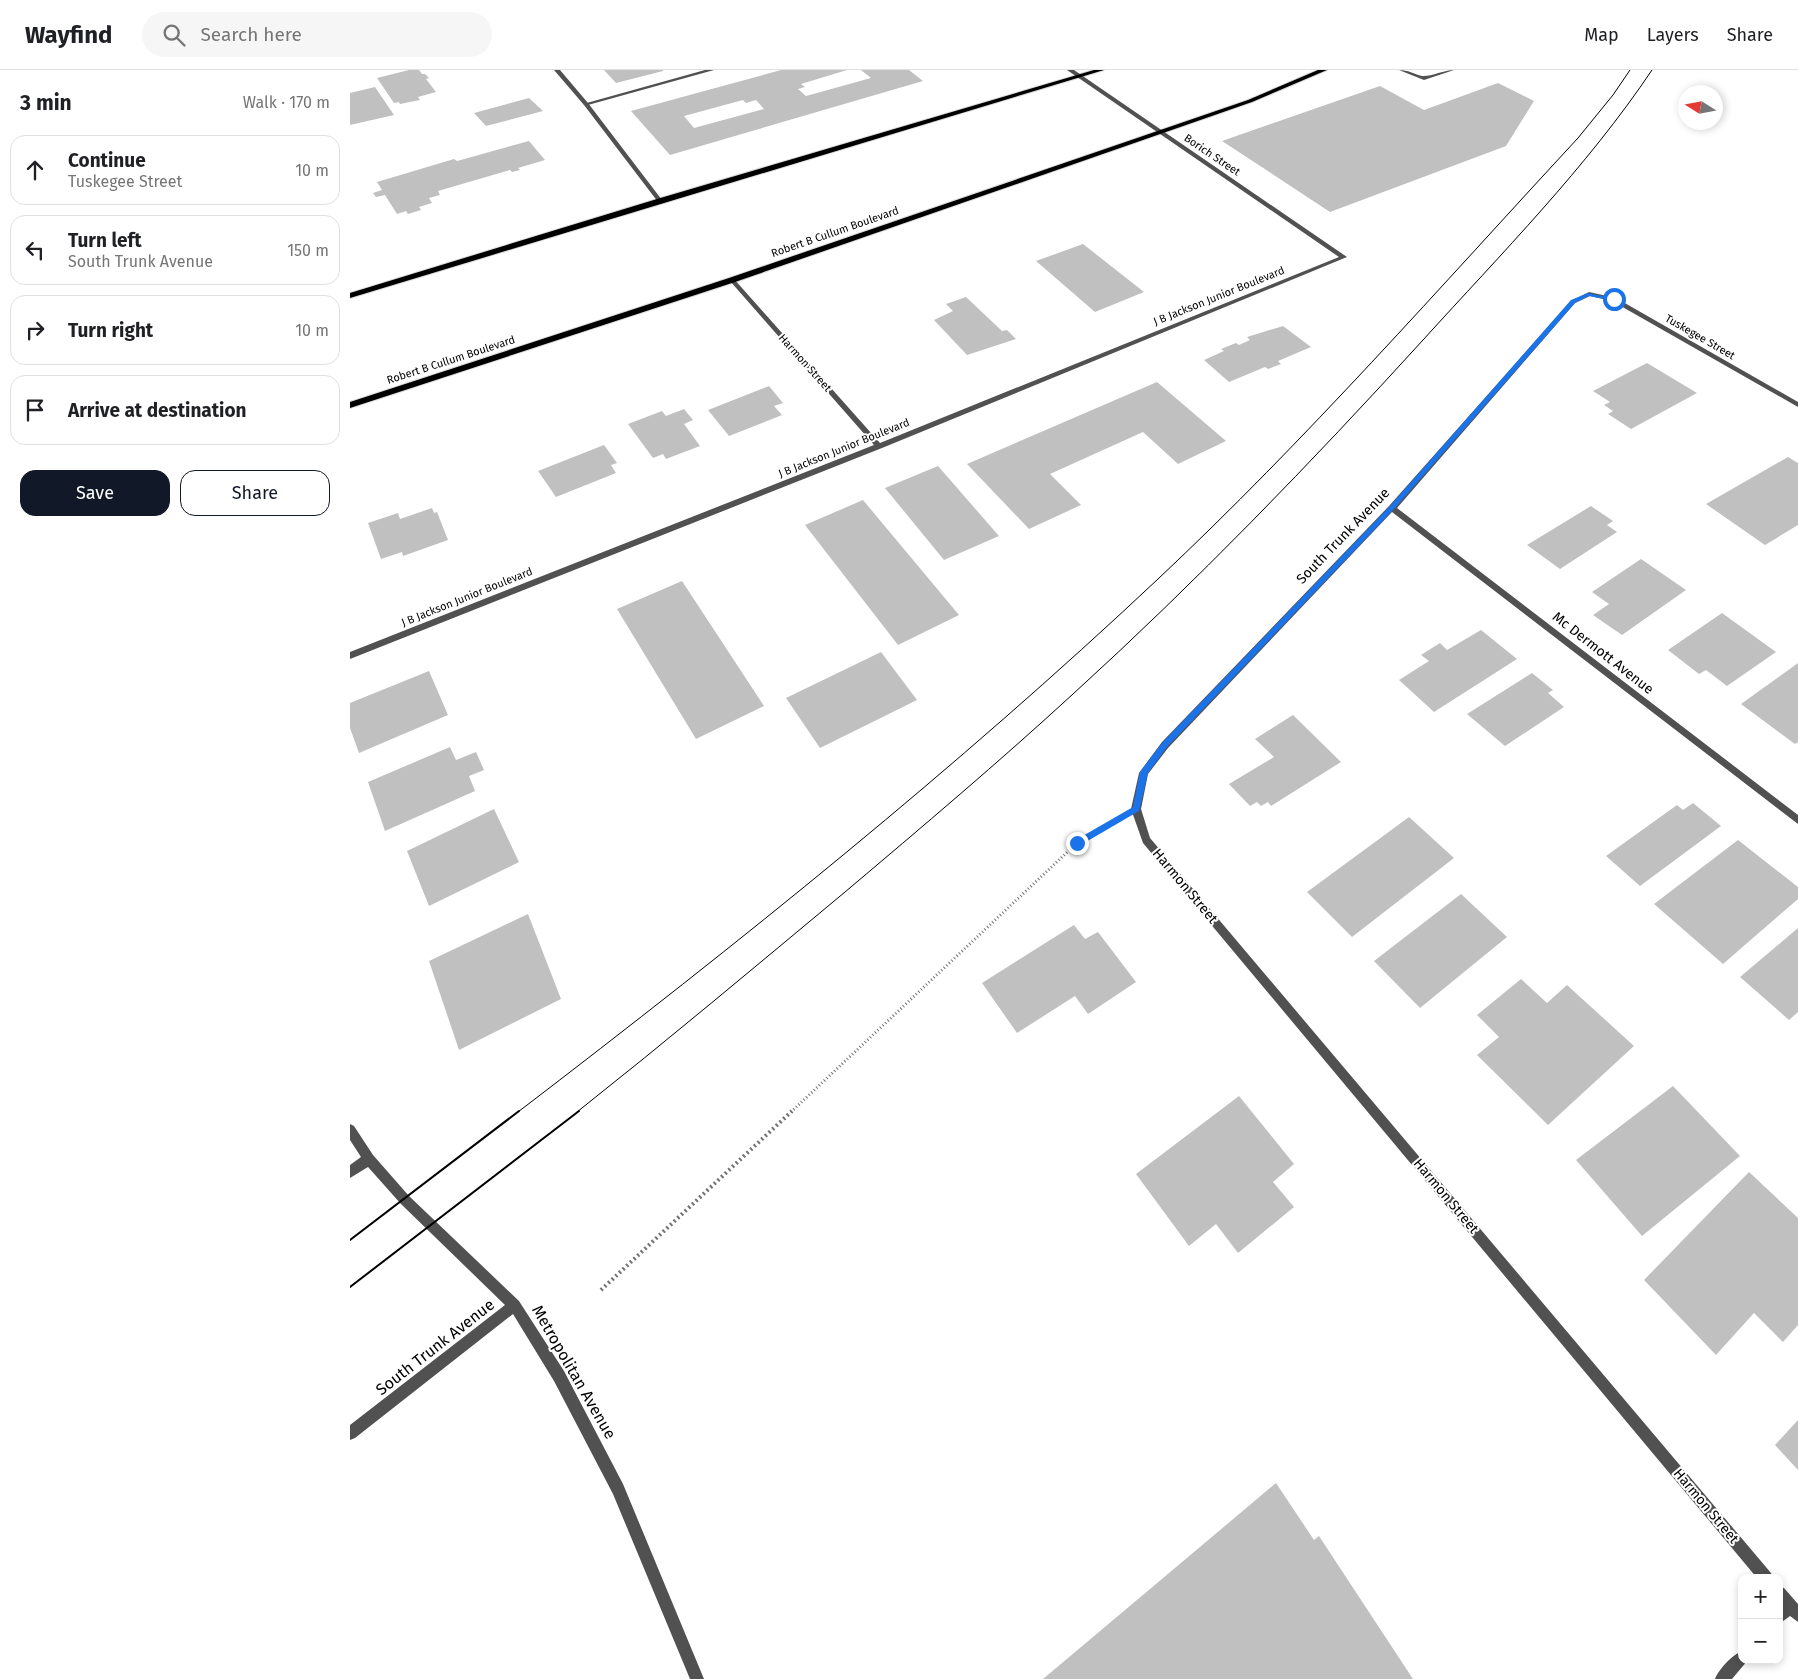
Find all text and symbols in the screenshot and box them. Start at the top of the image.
search box [142,12,492,57]
text: Wayfind [25,21,112,49]
icon: search [160,21,188,49]
text: Search here [200,23,302,46]
text: Map [1584,24,1619,46]
text: Layers [1647,24,1699,46]
text: Share [1727,24,1773,46]
north arrow [1678,85,1723,130]
text: 3 min [20,90,72,116]
text: Walk · 170 m [243,93,330,112]
street label: Borich Street [1181,131,1243,179]
text: Continue [68,149,146,172]
icon: ahead [21,156,49,184]
text: 10 m [295,161,329,180]
text: Tuskegee Street [68,172,182,191]
street label: Robert B Cullum Boulevard [769,204,901,260]
text: Turn left [68,229,142,252]
icon: left [21,236,49,264]
text: 150 m [287,241,329,260]
text: South Trunk Avenue [68,252,213,271]
street label: J B Jackson Junior Boulevard [1152,264,1286,328]
route start [1603,288,1626,311]
street label: Tuskegee Street [1663,312,1737,362]
icon: right [21,316,49,344]
text: Turn right [68,319,153,342]
text: 10 m [295,321,329,340]
street label: Harmon Street [776,332,834,394]
street label: Robert B Cullum Boulevard [385,333,517,387]
icon: arrive [21,396,49,424]
text: Arrive at destination [68,399,247,422]
street label: J B Jackson Junior Boulevard [777,416,911,480]
button: Save [20,470,170,516]
button: Share [180,470,330,516]
street label: South Trunk Avenue [1293,484,1393,588]
street label: J B Jackson Junior Boulevard [400,565,534,629]
street label: Mc Dermott Avenue [1549,608,1657,698]
route end [1066,832,1089,855]
street label: Harmon Street [1149,845,1222,928]
street label: Harmon Street [1410,1155,1483,1238]
street label: South Trunk Avenue [372,1295,498,1399]
street label: Metropolitan Avenue [528,1302,620,1442]
street label: Harmon Street [1670,1465,1743,1548]
map controls [1738,1574,1783,1664]
button: + [1738,1574,1783,1619]
button: − [1738,1619,1783,1664]

